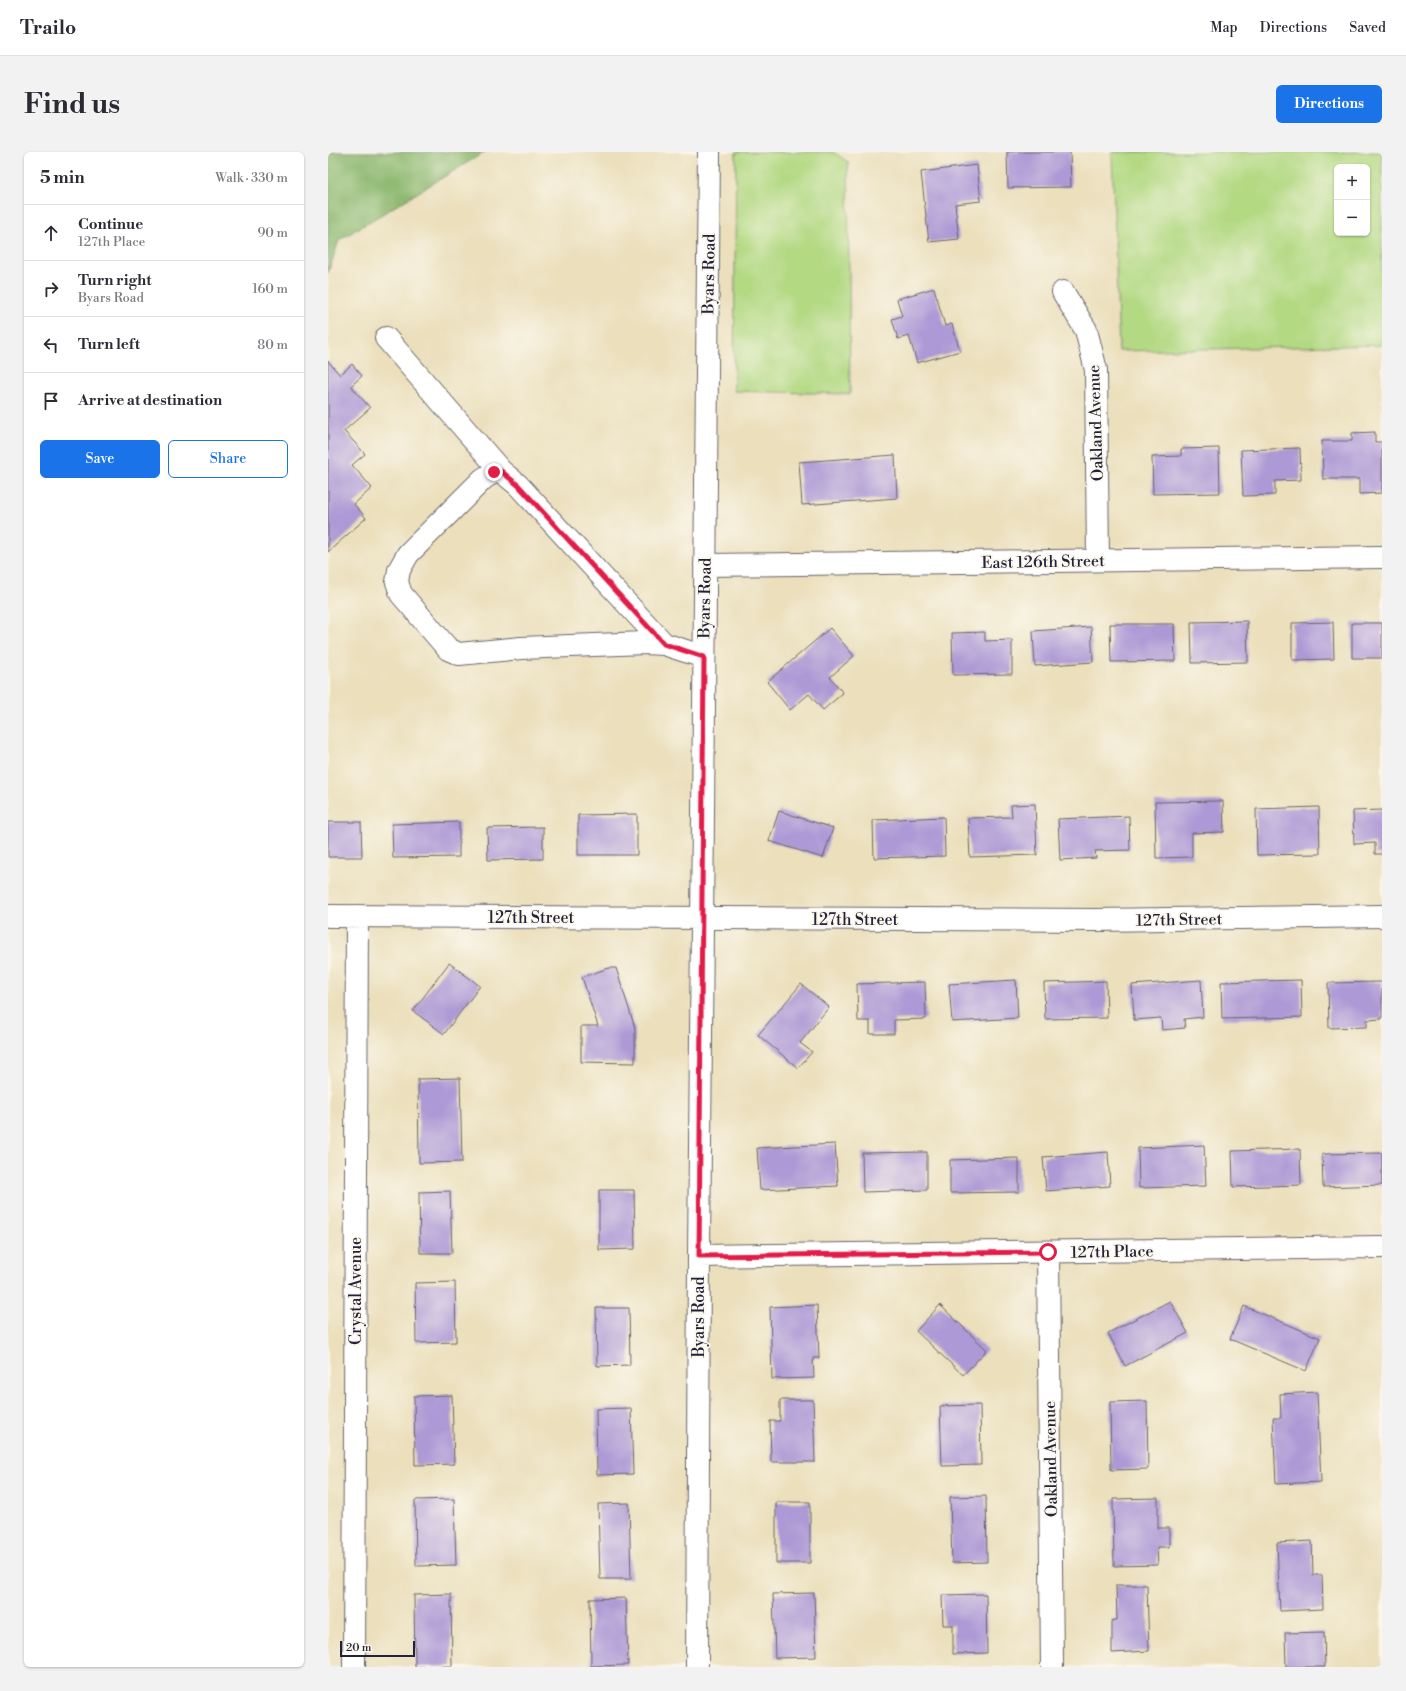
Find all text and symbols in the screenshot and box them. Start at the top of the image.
text: Trailo [20,16,76,40]
text: Map [1210,19,1238,37]
text: Directions [1260,19,1327,37]
text: Saved [1349,19,1386,37]
button: Directions [1276,85,1382,123]
text: Find us [24,87,120,122]
map controls [1334,164,1370,236]
button: + [1334,164,1370,200]
text: 5 min [40,167,85,189]
text: Walk · 330 m [215,170,288,186]
button: − [1334,200,1370,236]
text: Continue [78,215,143,234]
icon: ahead [40,222,62,244]
text: 90 m [257,225,288,241]
street label: Byars Road [698,233,720,316]
text: 127th Place [78,234,145,250]
text: Turn right [78,271,152,290]
icon: right [40,278,62,300]
text: 160 m [252,281,288,297]
text: Byars Road [78,290,144,306]
icon: left [40,334,62,356]
text: Turn left [78,335,140,354]
text: 80 m [257,337,288,353]
street label: Oakland Avenue [1084,364,1108,482]
icon: arrive [40,390,62,412]
text: Arrive at destination [78,391,222,410]
button: Save [40,440,160,478]
button: Share [168,440,288,478]
route end [485,463,503,481]
street label: East 126th Street [981,551,1105,573]
street label: Byars Road [694,557,716,640]
street label: 127th Street [488,908,575,928]
street label: 127th Street [1136,909,1223,931]
street label: 127th Street [812,910,899,930]
street label: Crystal Avenue [346,1237,366,1345]
street label: 127th Place [1070,1241,1154,1263]
route start [1039,1243,1057,1261]
street label: Byars Road [689,1277,709,1359]
street label: Oakland Avenue [1040,1401,1062,1517]
scale bar [340,1639,415,1658]
text: 20 m [346,1641,371,1655]

